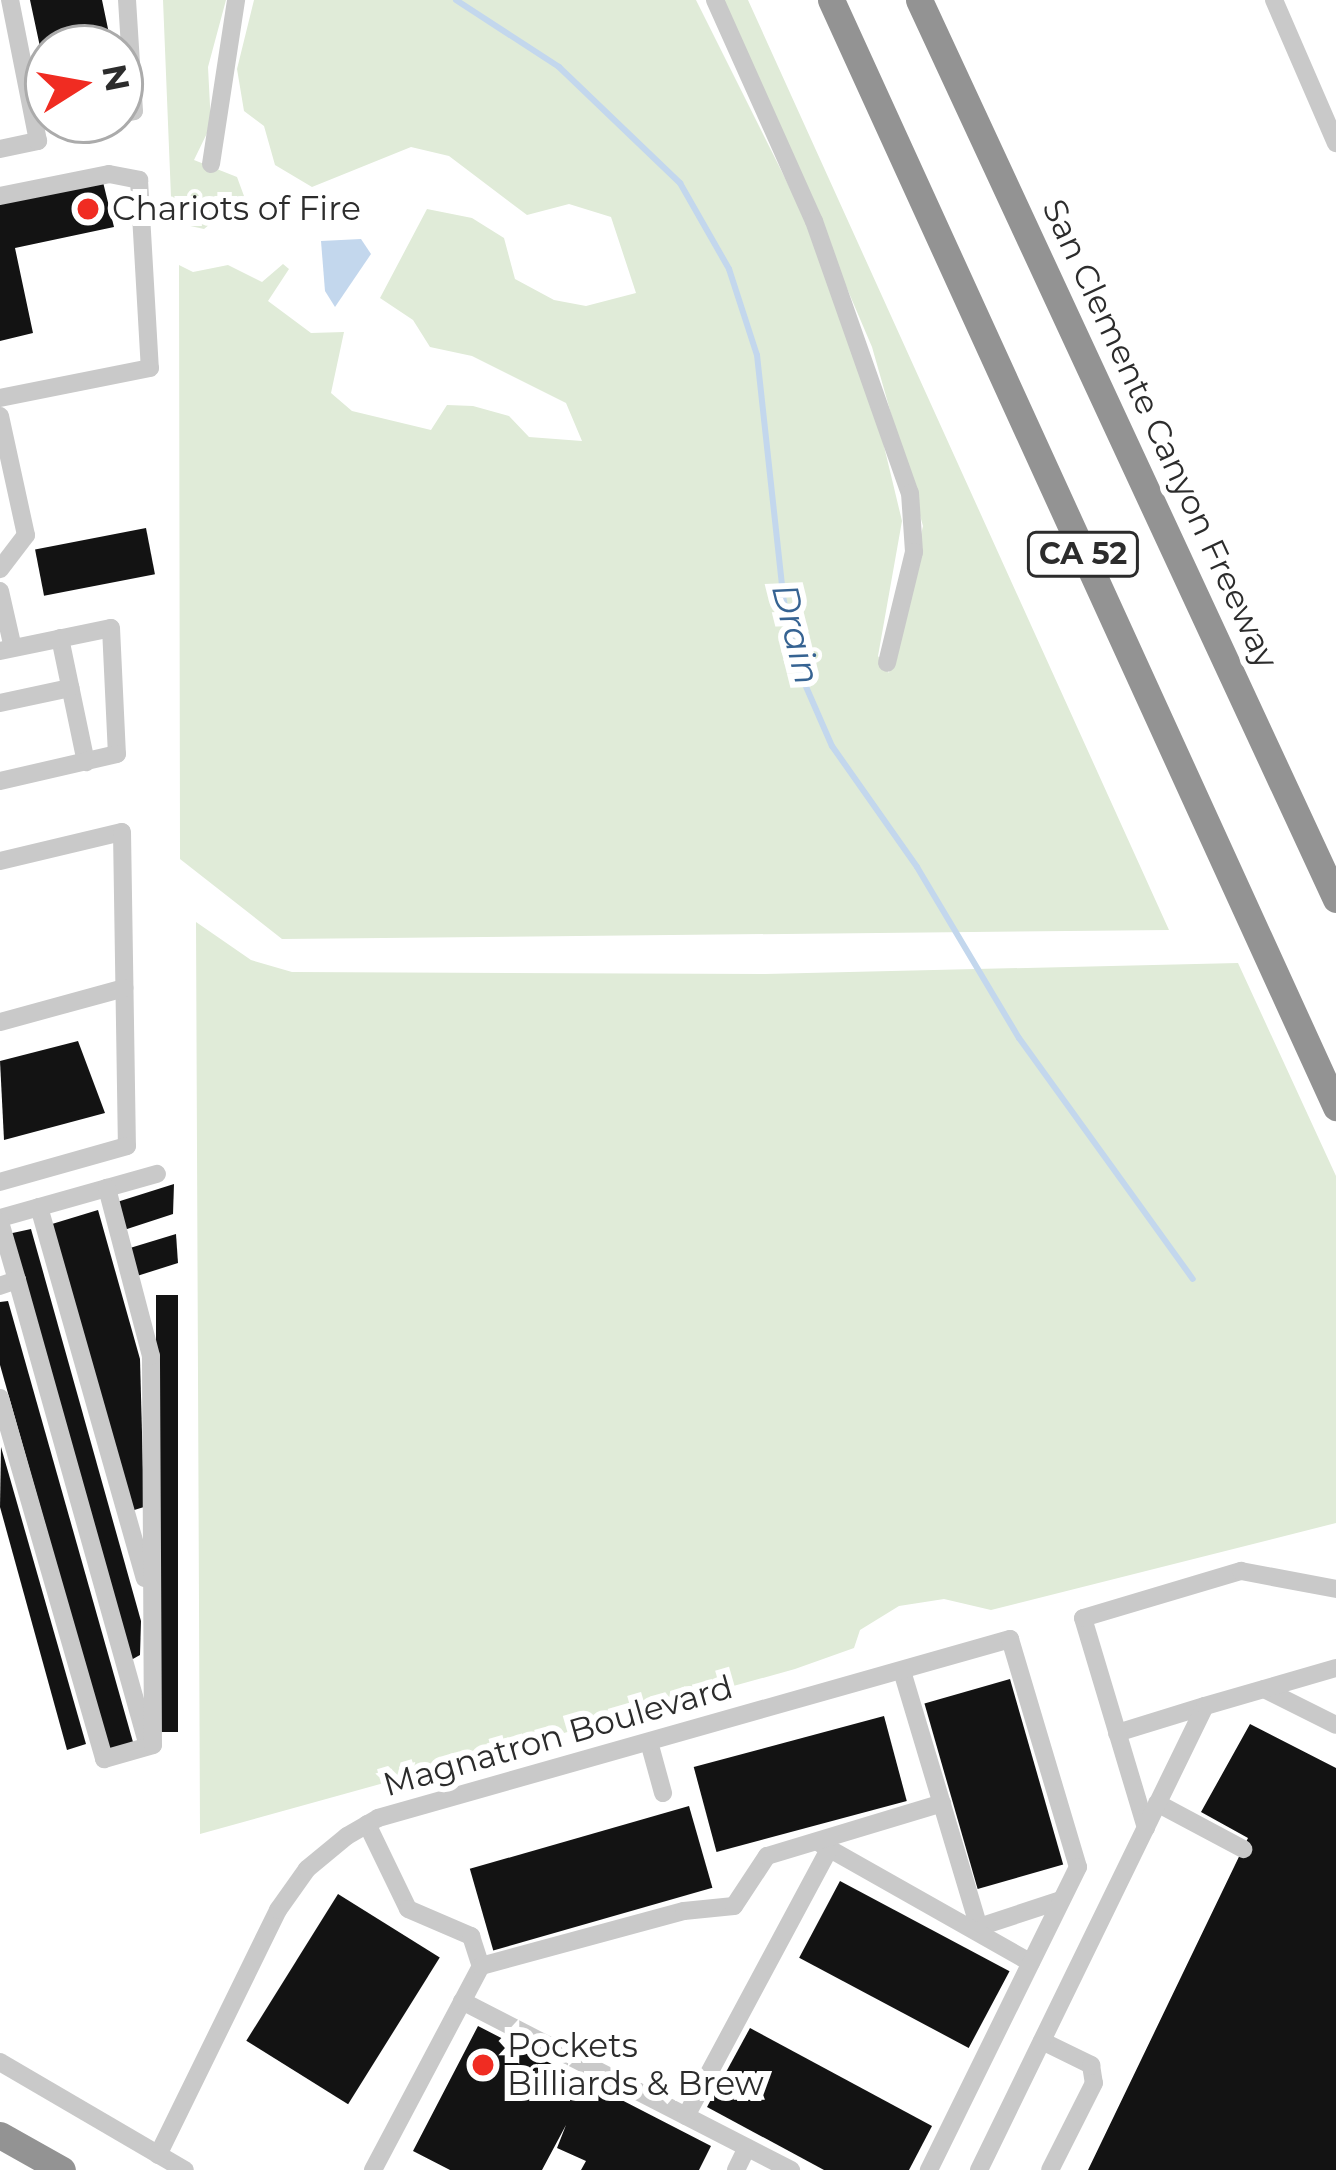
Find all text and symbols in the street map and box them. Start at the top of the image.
north arrow [24,24,144,144]
text: N [94,61,139,95]
place label: Chariots of Fire [112,189,361,229]
street label: San Clemente Canyon Freeway [1034,193,1286,675]
marker: Chariots of Fire [75,196,101,222]
road number: CA 52 [1026,530,1140,578]
water label: Drain [763,579,829,689]
street label: Magnatron Boulevard [379,1667,737,1805]
place label: Pockets Billiards & Brew [507,2026,764,2104]
marker: Pockets Billiards & Brew [470,2052,496,2078]

